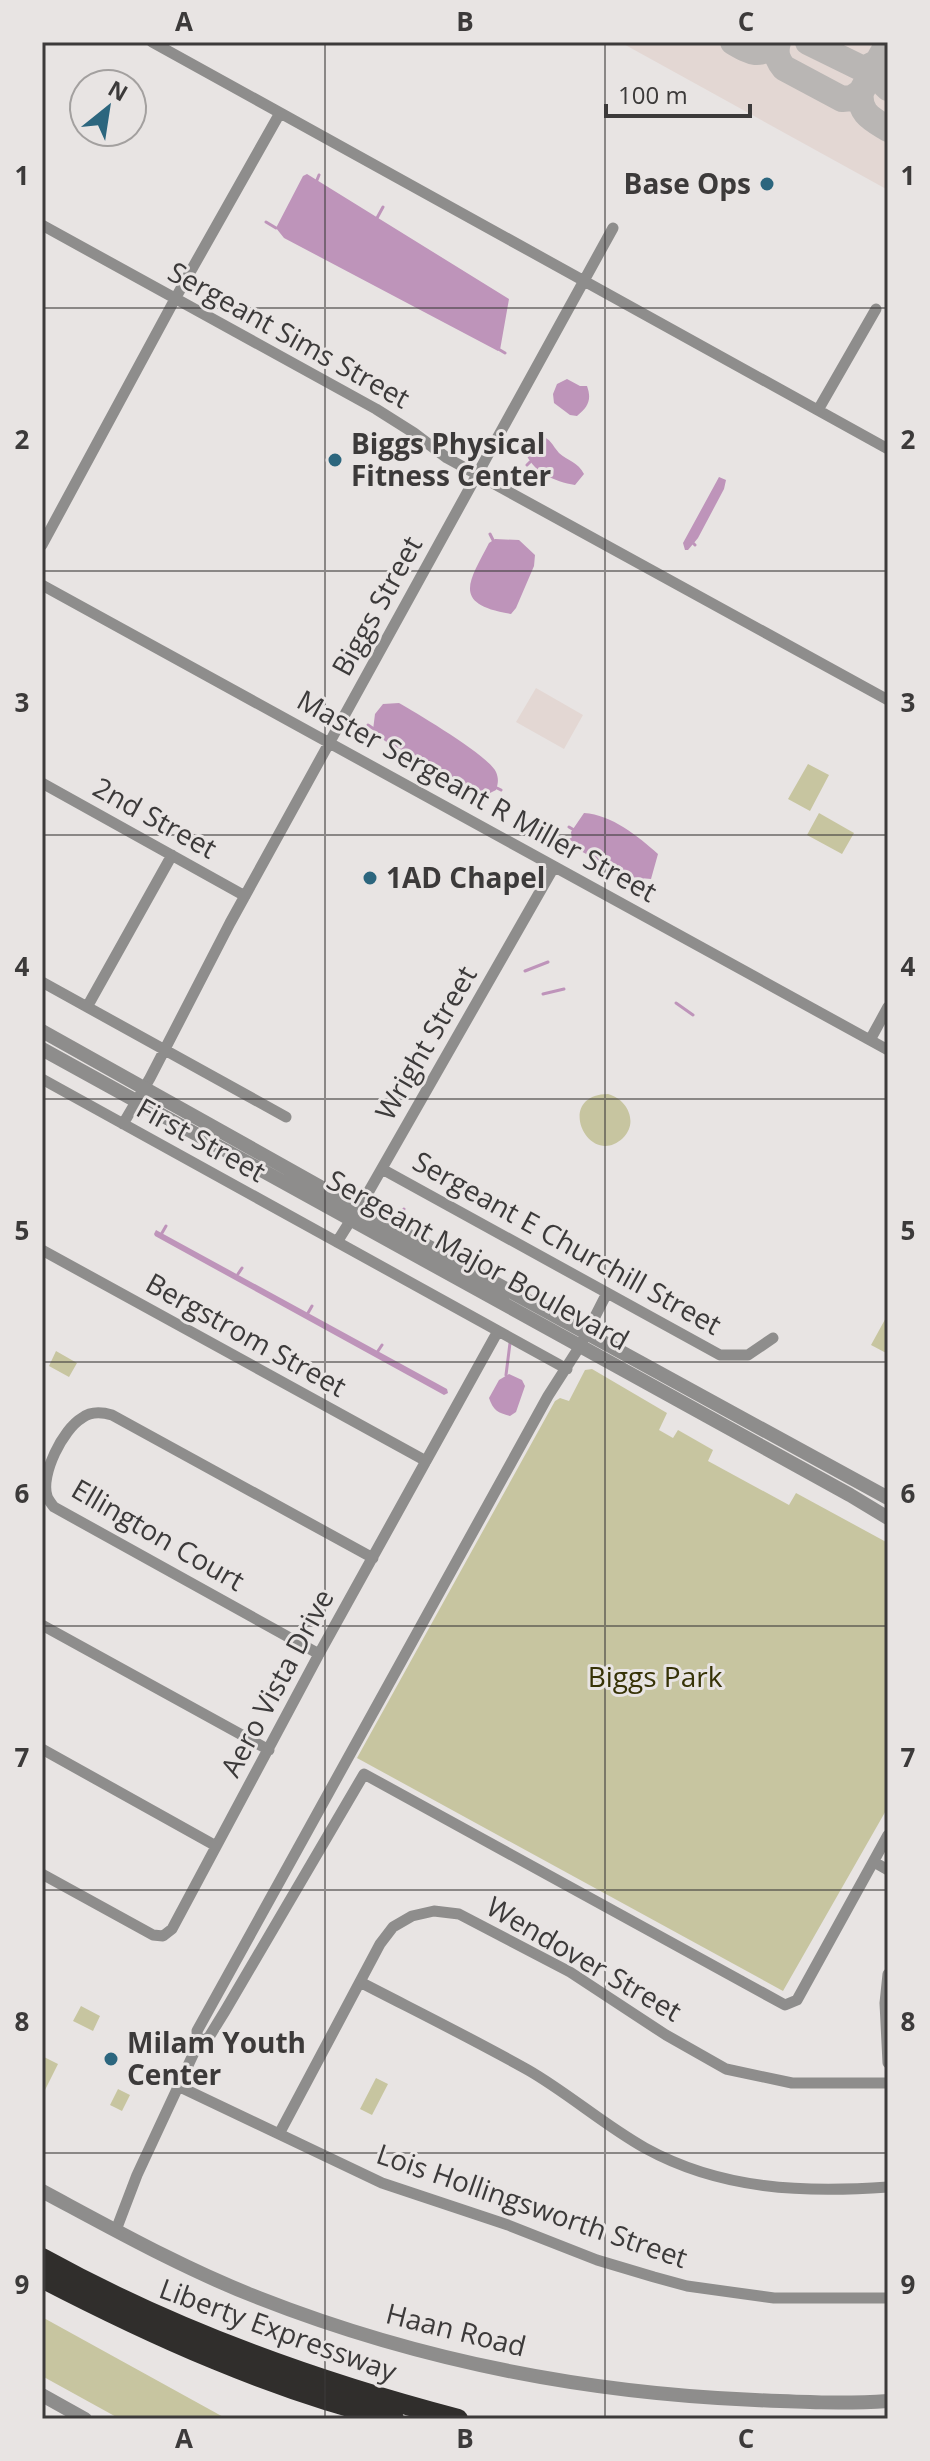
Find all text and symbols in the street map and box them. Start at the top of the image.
text: A [175,3,193,39]
text: B [456,3,474,39]
text: C [738,3,754,39]
north arrow [68,68,148,148]
scale bar [606,68,750,118]
text: N [103,72,134,107]
text: 100 m [618,78,688,111]
text: 1 [15,157,29,193]
text: 1 [901,157,915,193]
place label: Base Ops [624,164,751,202]
marker: Base Ops [758,175,776,193]
street label: Sergeant Sims Street [162,252,417,416]
text: 2 [15,421,30,457]
text: 2 [901,421,916,457]
place label: Biggs Physical Fitness Center [351,424,552,494]
marker: Biggs Physical Fitness Center [326,451,344,469]
street label: Biggs Street [322,529,430,682]
street label: Master Sergeant R Miller Street [291,680,664,910]
text: 3 [15,684,29,720]
text: 3 [901,684,915,720]
street label: 2nd Street [87,768,224,867]
place label: 1AD Chapel [386,858,545,896]
marker: 1AD Chapel [361,869,379,887]
text: 4 [15,948,30,984]
text: 4 [901,948,916,984]
street label: Wright Street [366,958,485,1127]
street label: First Street [130,1088,273,1190]
street label: Sergeant E Churchill Street [407,1141,728,1343]
street label: Sergeant Major Boulevard [321,1160,636,1358]
text: 5 [15,1212,29,1248]
text: 5 [901,1212,915,1248]
street label: Bergstrom Street [140,1263,353,1405]
street label: Ellington Court [65,1469,252,1599]
text: 6 [15,1475,30,1511]
text: 6 [901,1475,916,1511]
street label: Aero Vista Drive [211,1582,342,1783]
park label: Biggs Park [588,1657,723,1695]
text: 7 [15,1739,30,1775]
text: 7 [901,1739,916,1775]
street label: Wendover Street [480,1887,689,2029]
text: 8 [15,2003,29,2039]
text: 8 [901,2003,915,2039]
place label: Milam Youth Center [127,2023,306,2093]
marker: Milam Youth Center [102,2050,120,2068]
street label: Lois Hollingsworth Street [372,2134,693,2276]
text: 9 [15,2266,29,2302]
text: 9 [901,2266,915,2302]
street label: Liberty Expressway [154,2268,403,2390]
street label: Haan Road [382,2293,530,2365]
text: A [175,2420,193,2456]
text: B [456,2420,474,2456]
text: C [738,2420,754,2456]

